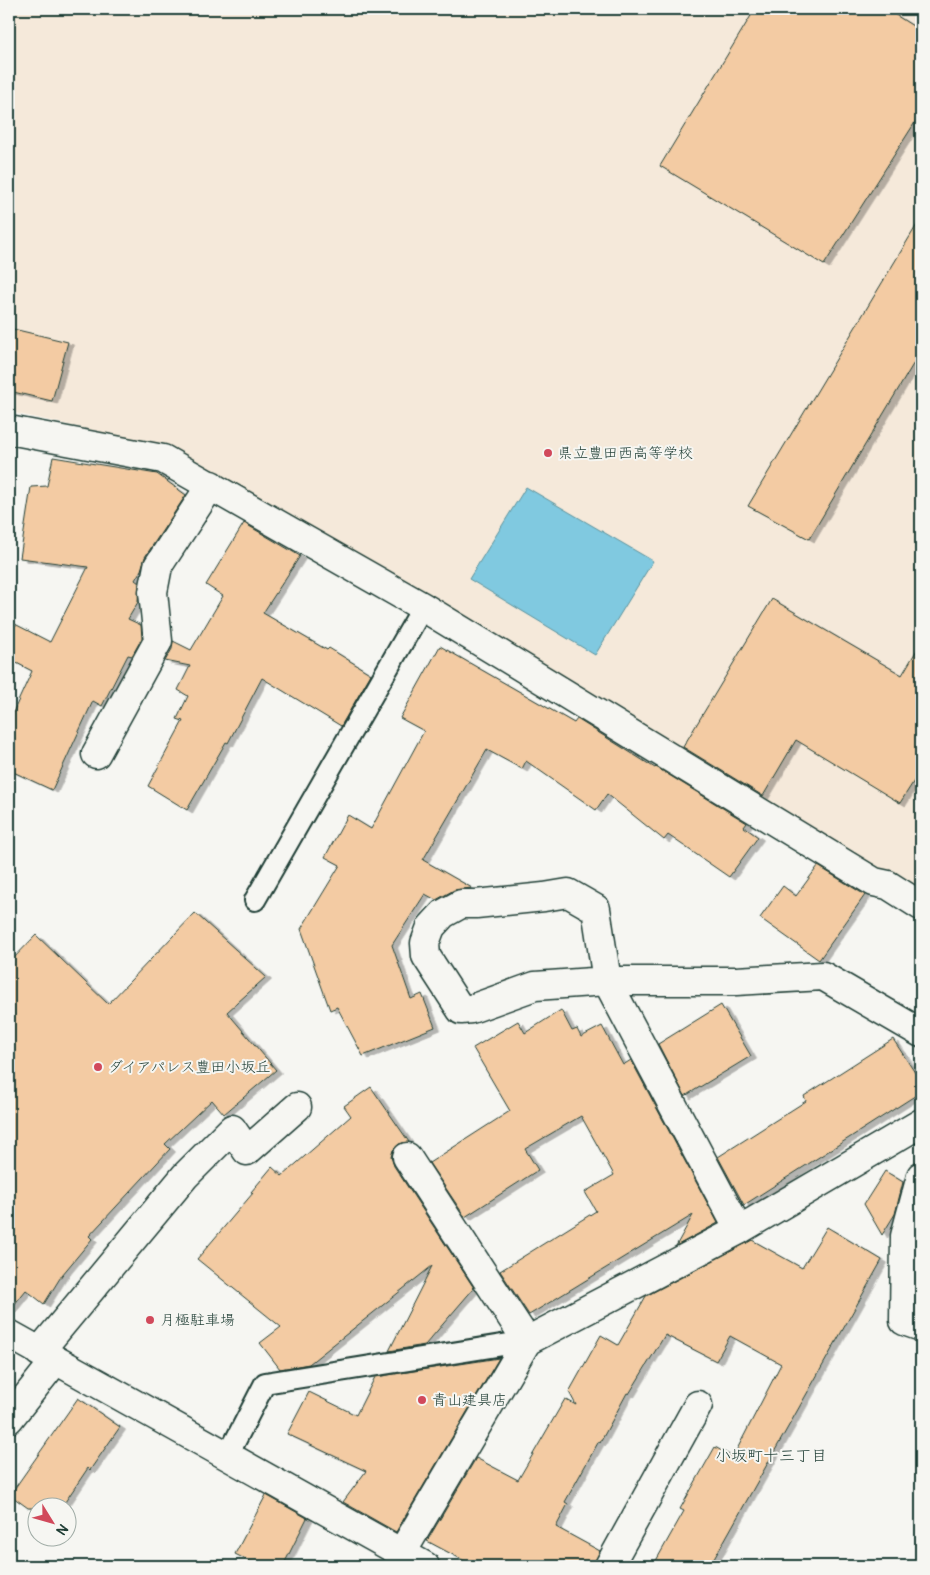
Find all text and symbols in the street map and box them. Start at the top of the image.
place label: 県立豊田西高等学校 [558,444,693,463]
marker: 県立豊田西高等学校 [542,447,554,459]
place label: ダイアパレス豊田小坂丘 [108,1058,271,1077]
marker: ダイアパレス豊田小坂丘 [92,1061,104,1073]
place label: 月極駐車場 [160,1311,235,1330]
marker: 月極駐車場 [144,1314,156,1326]
place label: 青山建具店 [432,1391,507,1410]
marker: 青山建具店 [416,1394,428,1406]
district label: 小坂町十三丁目 [715,1446,827,1466]
north arrow [28,1498,78,1548]
text: N [52,1521,72,1538]

